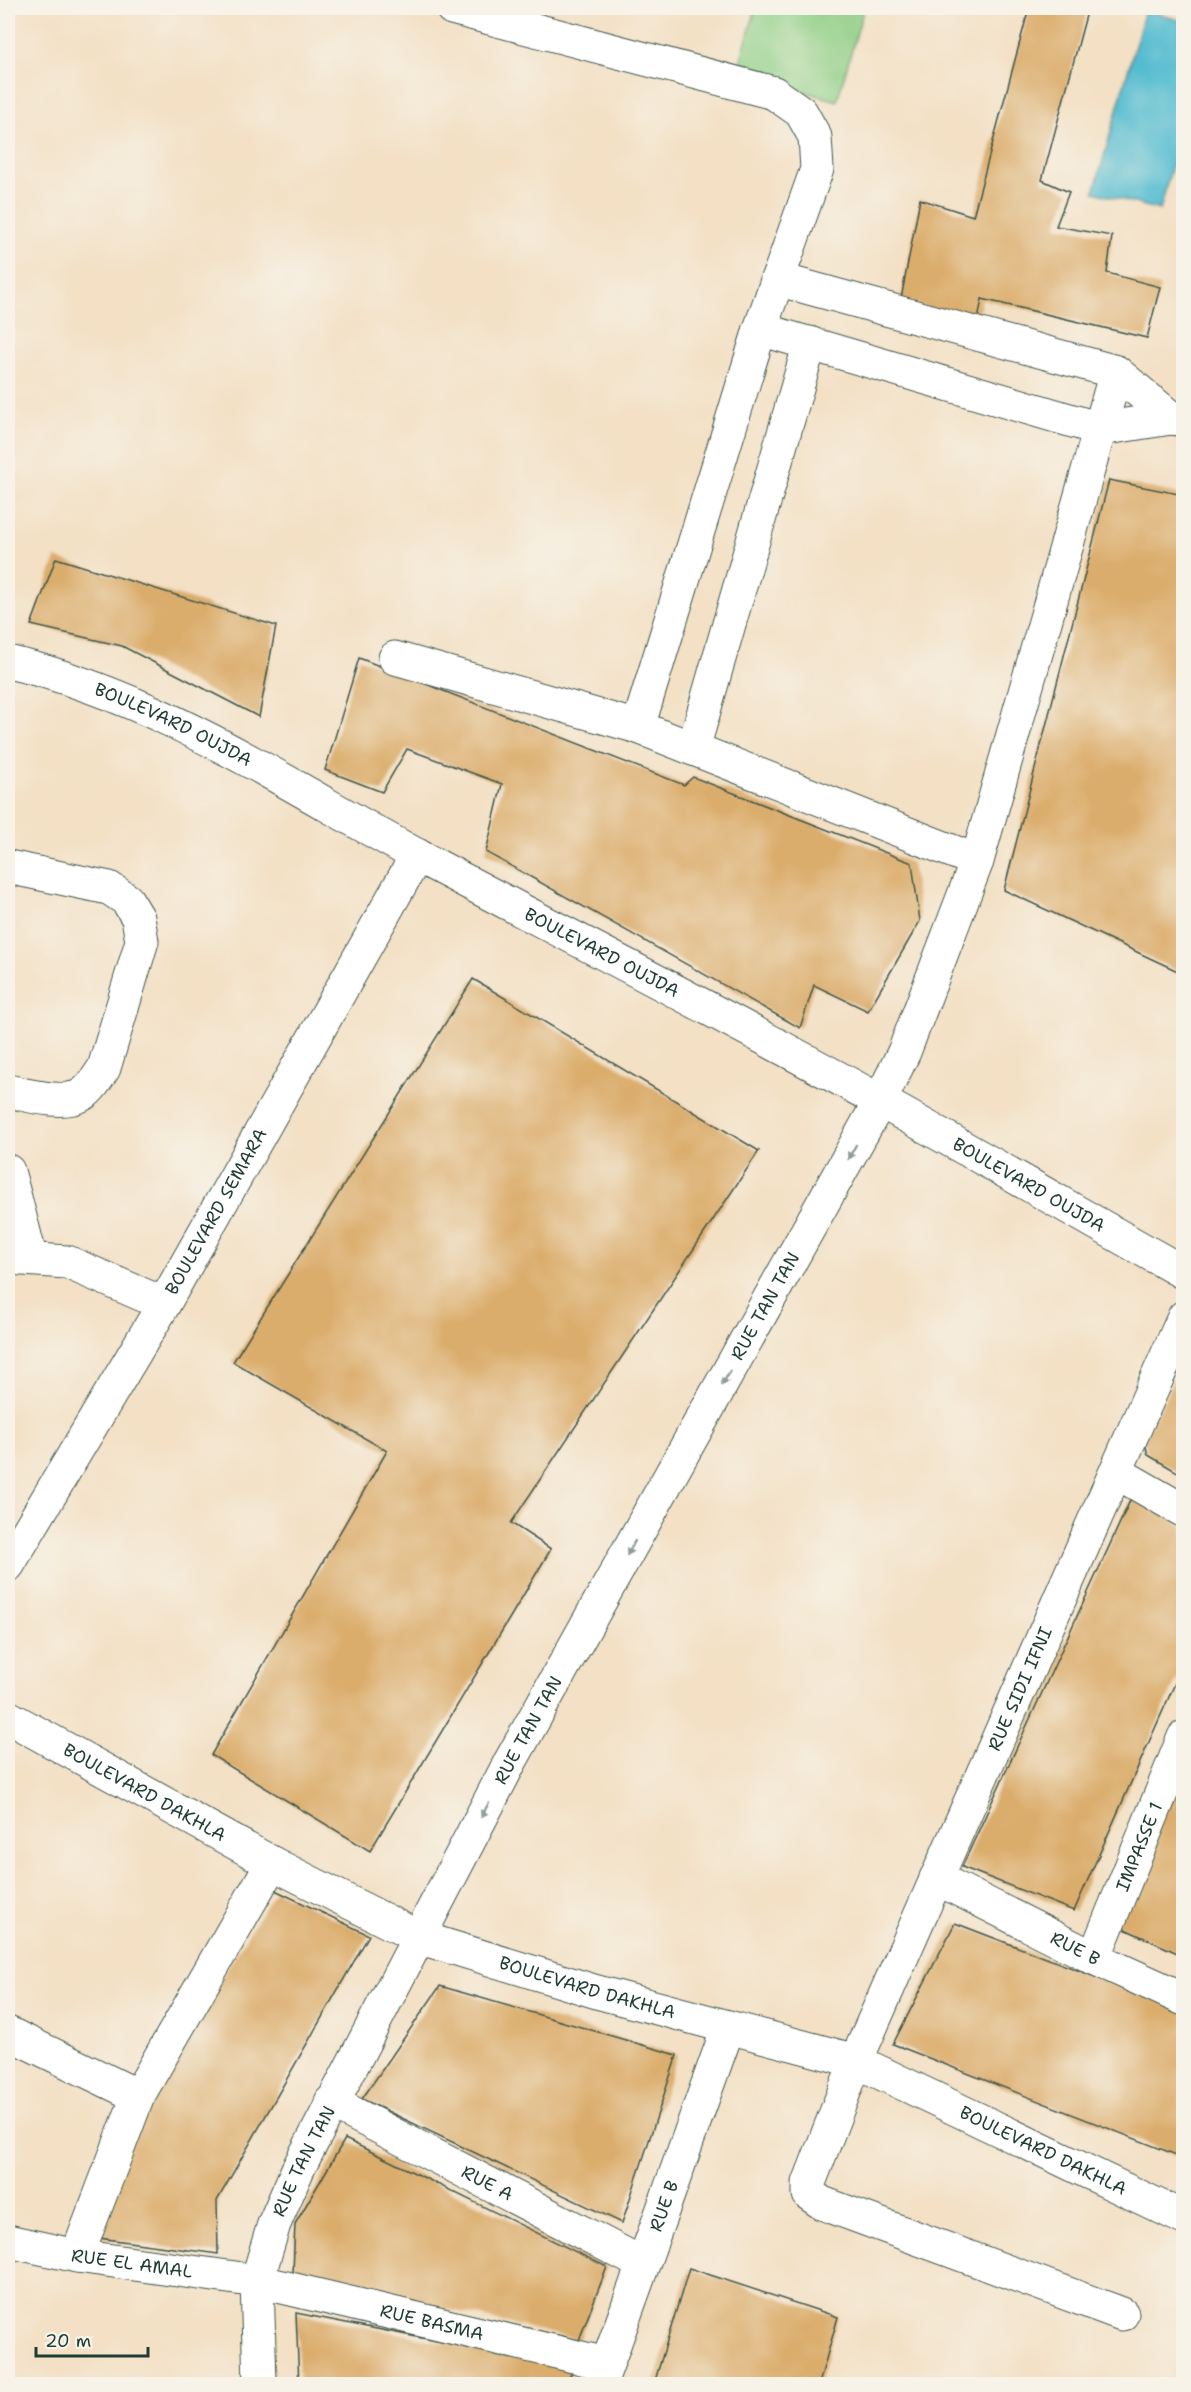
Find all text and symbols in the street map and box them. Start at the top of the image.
street label: BOULEVARD OUJDA [91,677,256,772]
street label: BOULEVARD OUJDA [520,902,683,1003]
street label: BOULEVARD SEMARA [160,1124,272,1299]
street label: BOULEVARD OUJDA [948,1132,1109,1238]
one-way arrow [847,1144,857,1161]
street label: RUE TAN TAN [725,1248,805,1364]
one-way arrow [721,1369,731,1386]
one-way arrow [625,1540,636,1556]
street label: RUE SIDI IFNI [982,1623,1058,1755]
street label: RUE TAN TAN [488,1672,568,1789]
street label: BOULEVARD DAKHLA [59,1738,230,1847]
street label: IMPASSE 1 [1110,1799,1168,1895]
one-way arrow [480,1802,490,1819]
street label: RUE B [1046,1926,1104,1971]
street label: BOULEVARD DAKHLA [496,1951,678,2024]
street label: BOULEVARD DAKHLA [956,2100,1130,2201]
street label: RUE TAN TAN [267,2102,341,2220]
street label: RUE A [457,2160,517,2206]
street label: RUE B [644,2177,684,2235]
street label: RUE EL AMAL [70,2243,194,2284]
street label: RUE BASMA [378,2299,486,2346]
scale bar [36,2320,148,2358]
text: 20 m [45,2329,91,2353]

